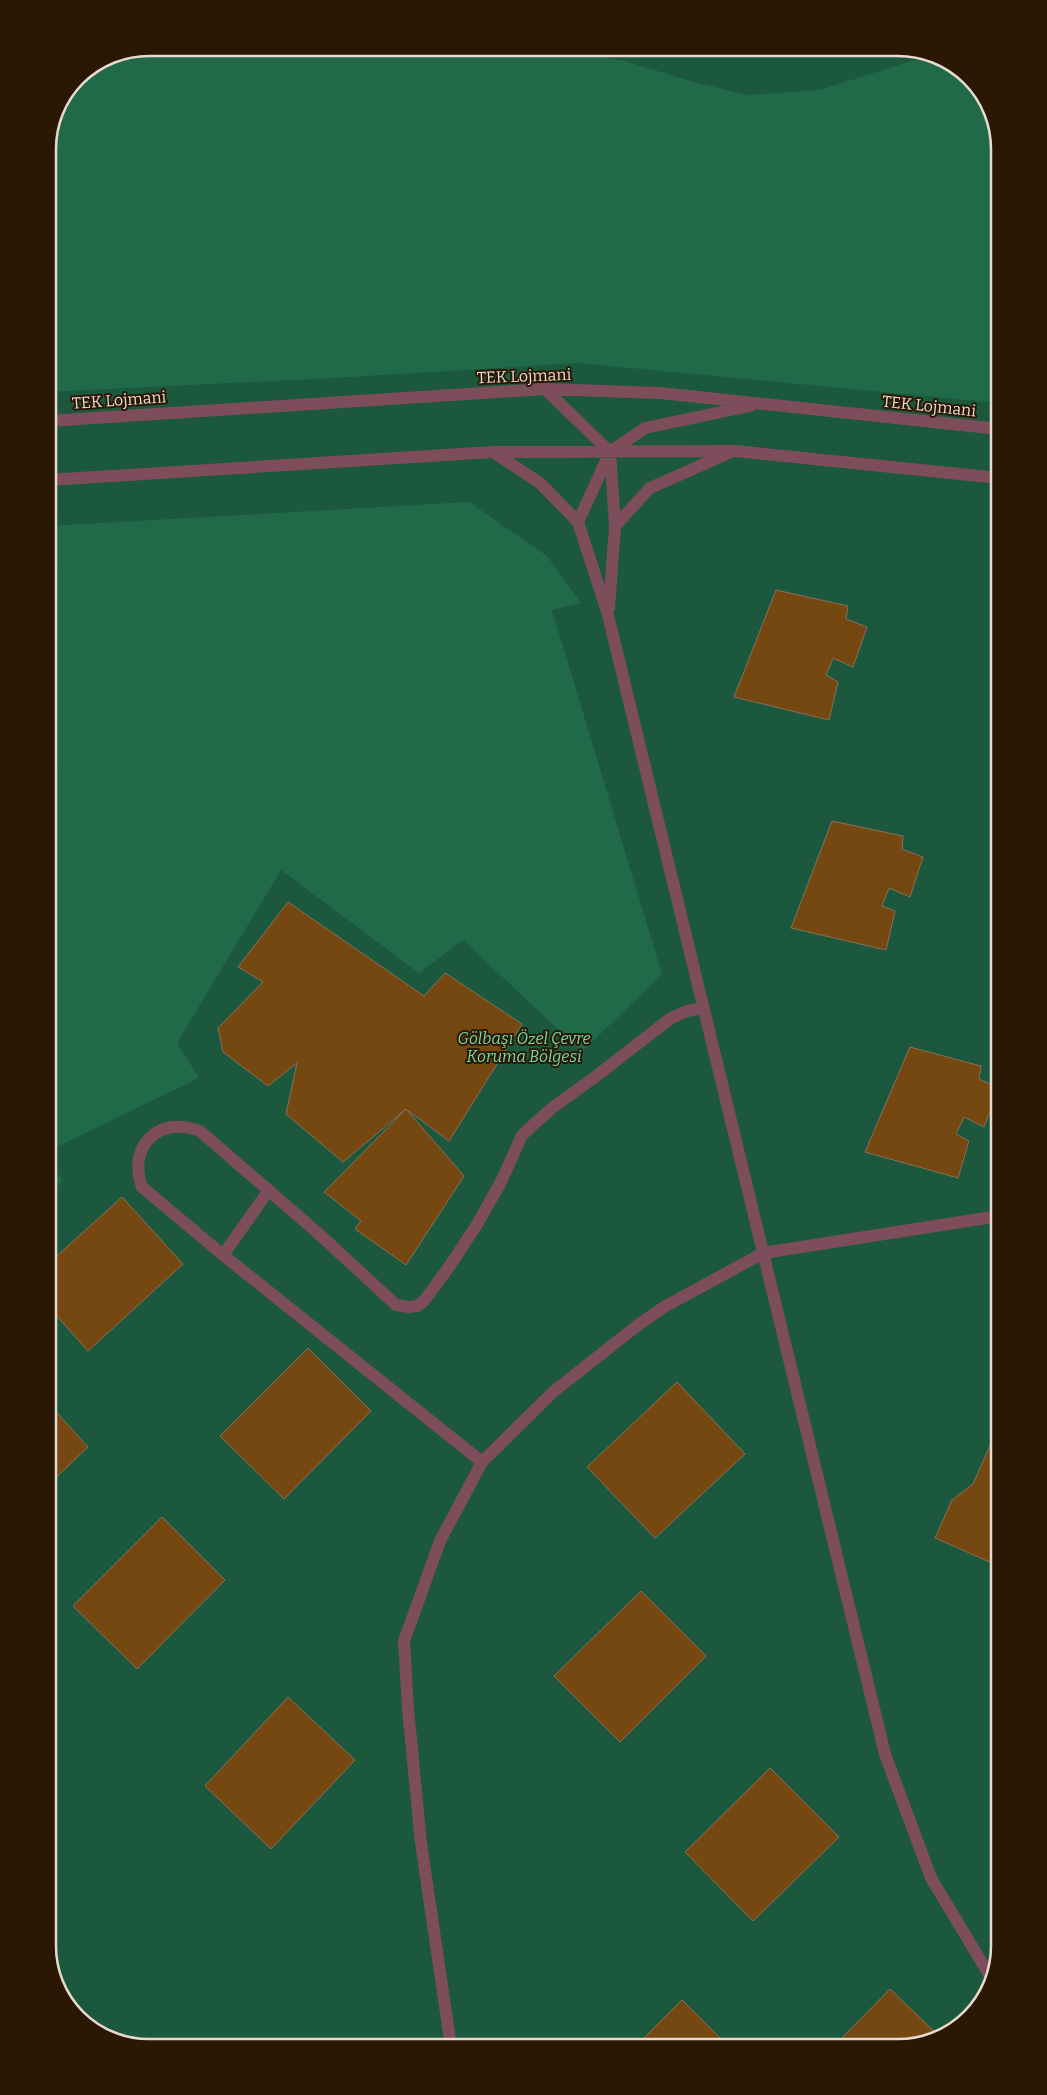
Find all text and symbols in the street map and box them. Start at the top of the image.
street label: TEK Lojmani [476,365,572,387]
street label: TEK Lojmani [71,387,167,413]
street label: TEK Lojmani [881,392,977,420]
park label: Gölbaşı Özel Çevre Koruma Bölgesi [458,1029,590,1066]

